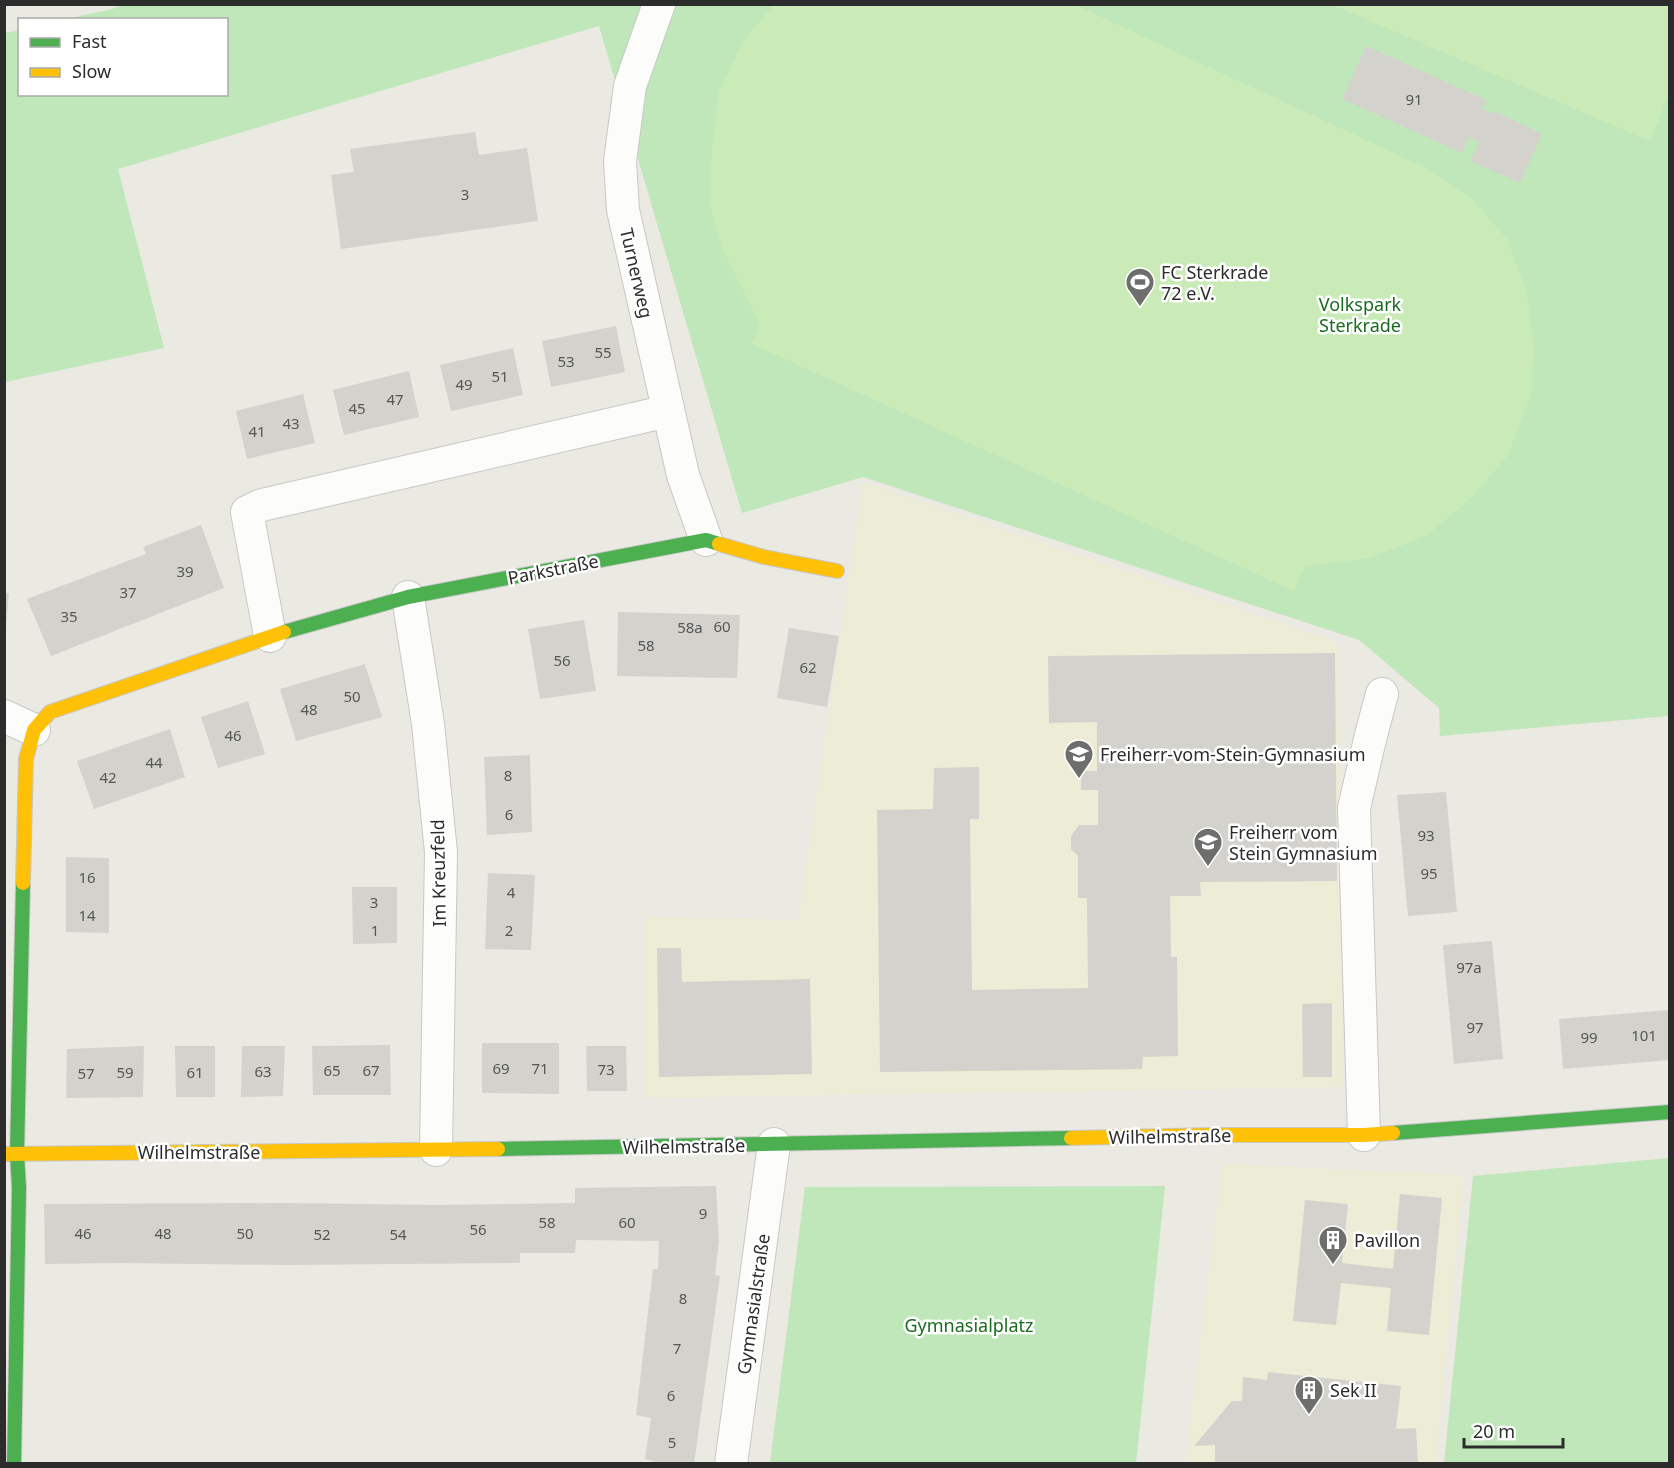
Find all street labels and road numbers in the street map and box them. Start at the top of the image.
street label: Turnerweg [615,226,659,320]
street label: Parkstraße [506,548,600,590]
street label: Im Kreuzfeld [425,819,451,927]
street label: Wilhelmstraße [1109,1123,1231,1149]
street label: Wilhelmstraße [623,1133,745,1159]
street label: Wilhelmstraße [138,1140,260,1164]
street label: Gymnasialstraße [731,1232,775,1376]

